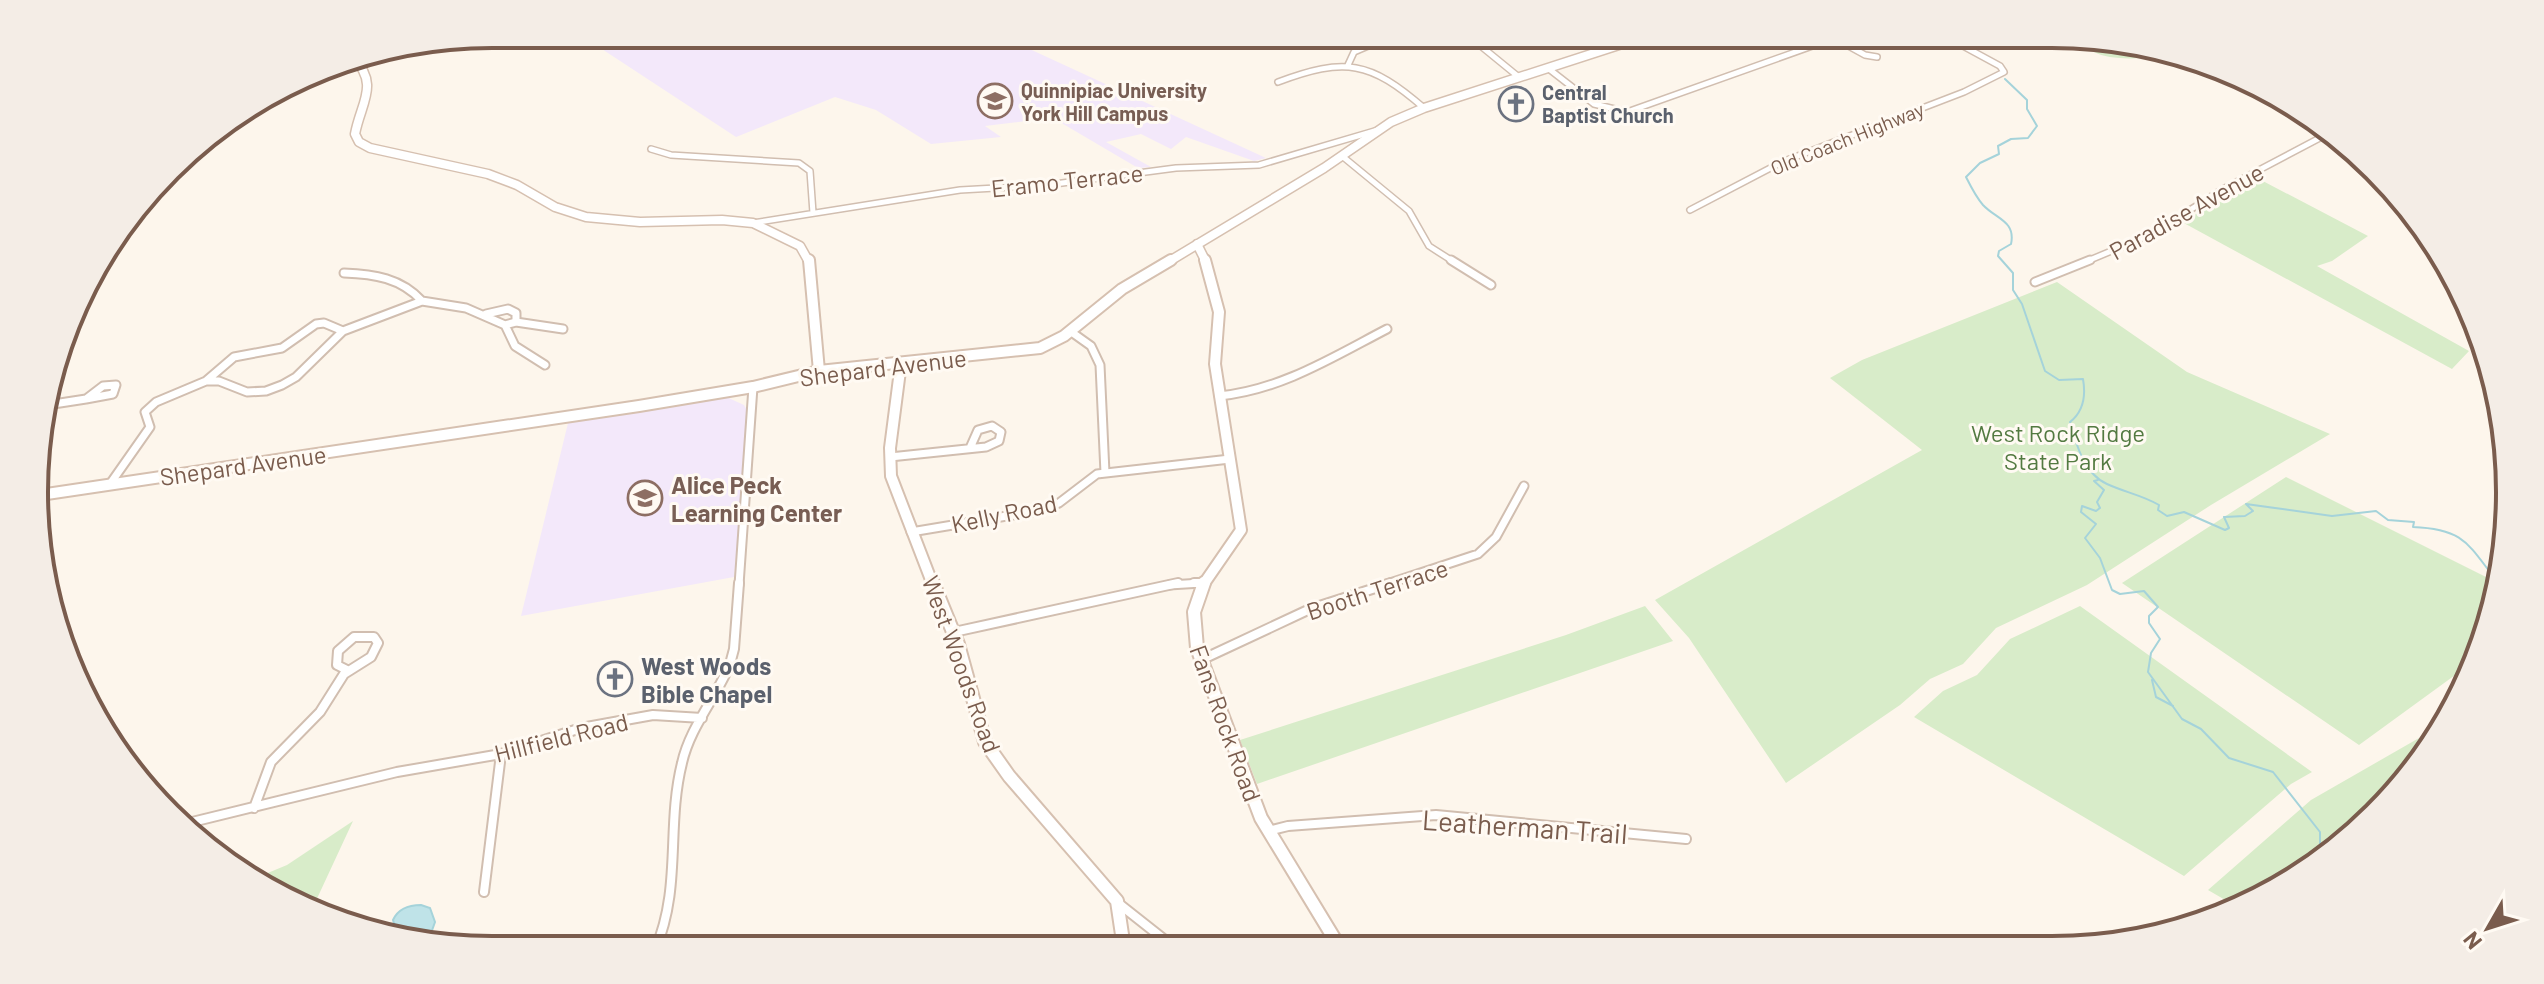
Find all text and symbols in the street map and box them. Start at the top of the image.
place label: Quinnipiac University York Hill Campus [1021,78,1207,125]
place label: Central Baptist Church [1542,80,1674,127]
school or university icon: Quinnipiac University York Hill Campus [976,82,1014,120]
church icon: Central Baptist Church [1497,85,1535,123]
street label: Old Coach Highway [1767,96,1927,180]
street label: Paradise Avenue [2104,157,2268,265]
street label: Eramo Terrace [990,158,1144,202]
street label: Shepard Avenue [798,342,968,392]
park label: West Rock Ridge State Park [1971,418,2145,475]
street label: Shepard Avenue [158,439,328,491]
place label: Alice Peck Learning Center [671,470,842,527]
school or university icon: Alice Peck Learning Center [626,479,664,517]
street label: Kelly Road [949,488,1059,538]
street label: Booth Terrace [1303,552,1451,626]
street label: West Woods Road [917,572,1007,756]
street label: Fans Rock Road [1184,641,1268,805]
place label: West Woods Bible Chapel [641,651,772,708]
church icon: West Woods Bible Chapel [596,660,634,698]
street label: Hillfield Road [491,706,631,768]
street label: Leatherman Trail [1421,802,1629,850]
north arrow [2448,888,2528,968]
text: N [2457,927,2486,955]

